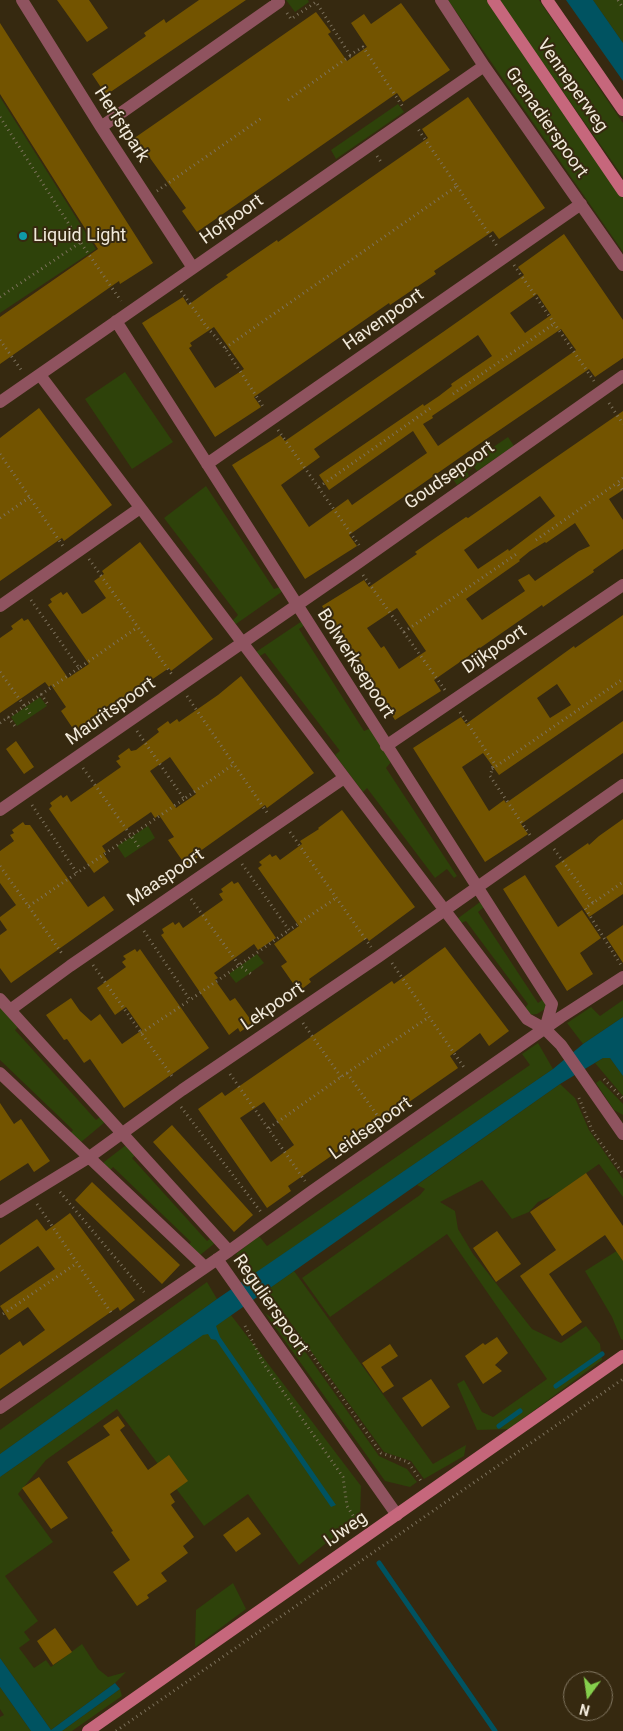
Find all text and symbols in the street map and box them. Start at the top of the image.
street label: Venneperweg [532,35,612,137]
street label: Grenadierspoort [500,64,592,182]
street label: Herfstpark [89,83,153,167]
street label: Hofpoort [196,190,268,250]
place label: Liquid Light [33,225,126,247]
marker: Liquid Light [17,230,29,242]
street label: Havenpoort [339,284,429,356]
street label: Goudsepoort [401,437,499,515]
street label: Bolwerksepoort [312,605,398,723]
street label: Dijkpoort [459,621,531,679]
street label: Mauritspoort [62,673,160,751]
street label: Maaspoort [124,845,208,911]
street label: Lekpoort [237,978,309,1036]
street label: Leidsepoort [326,1093,416,1165]
street label: Regulierspoort [227,1251,313,1359]
street label: IJweg [320,1507,372,1553]
north arrow [563,1671,613,1721]
text: N [578,1701,591,1719]

